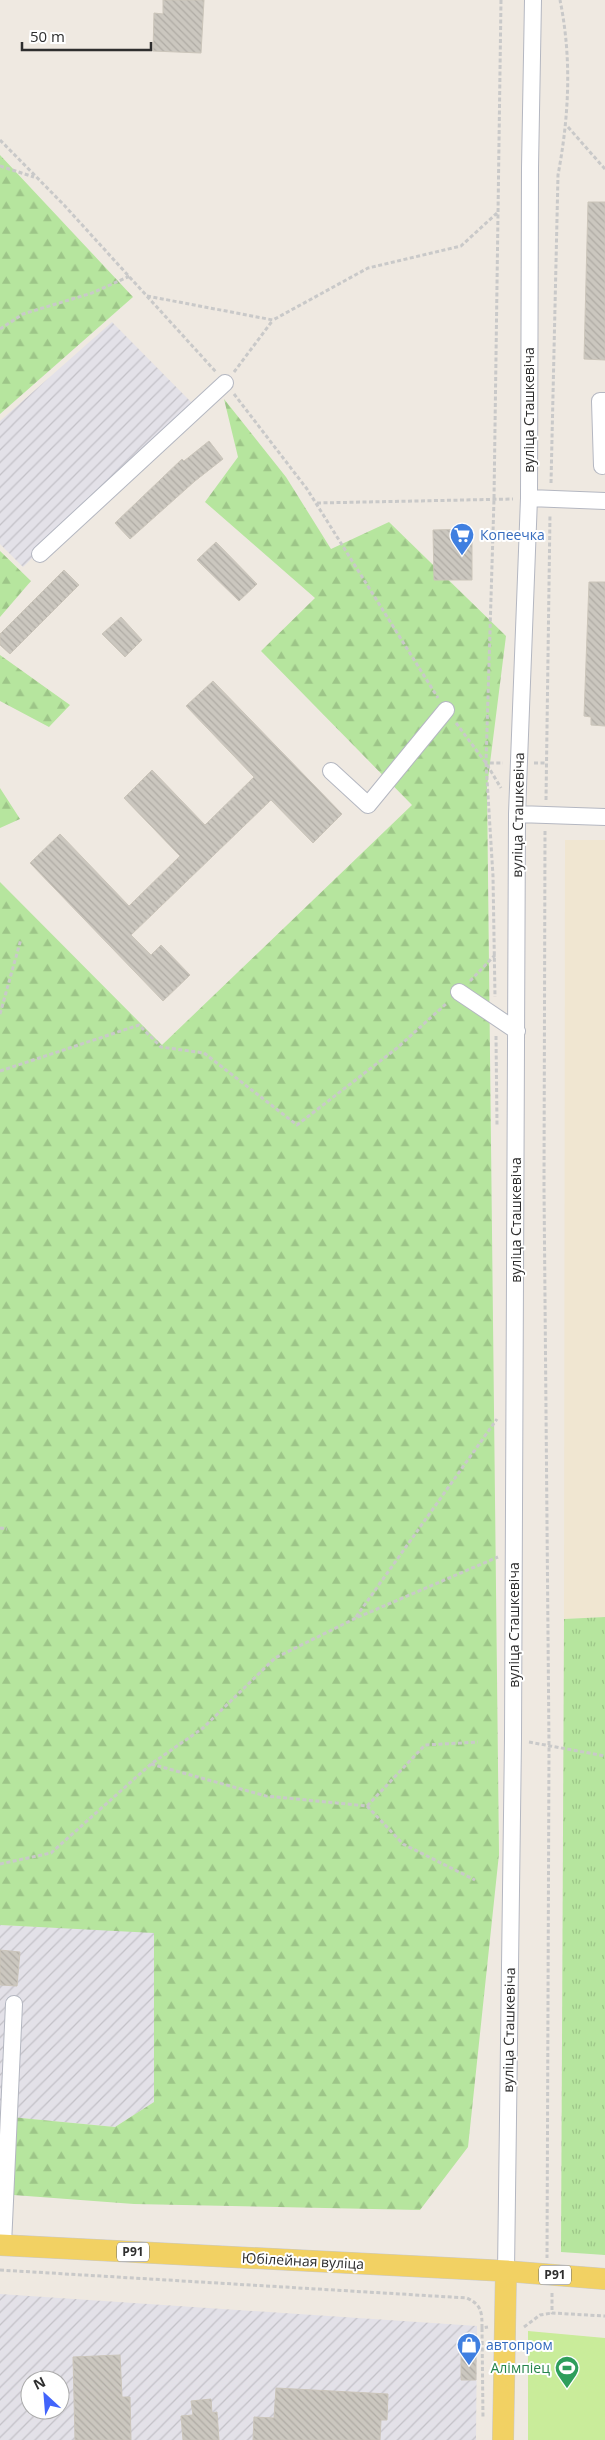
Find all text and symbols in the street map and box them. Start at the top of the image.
scale bar [22,20,151,52]
text: 50 m [30,26,65,46]
street label: вуліца Сташкевіча [519,347,538,473]
supermarket icon: Копеечка [449,522,475,556]
place label: Копеечка [480,525,545,544]
street label: вуліца Сташкевіча [507,752,528,878]
street label: вуліца Сташкевіча [506,1157,525,1283]
street label: вуліца Сташкевіча [504,1562,523,1688]
street label: вуліца Сташкевіча [498,1967,519,2093]
road number: Р91 [117,2242,149,2262]
street label: Юбілейная вуліца [241,2248,365,2273]
road number: Р91 [539,2266,571,2284]
shop icon: автопром [456,2332,482,2366]
place label: автопром [486,2335,553,2354]
sports icon: Алімпіец [554,2355,580,2389]
place label: Алімпіец [490,2358,550,2377]
north arrow [20,2370,70,2420]
text: N [30,2372,48,2394]

